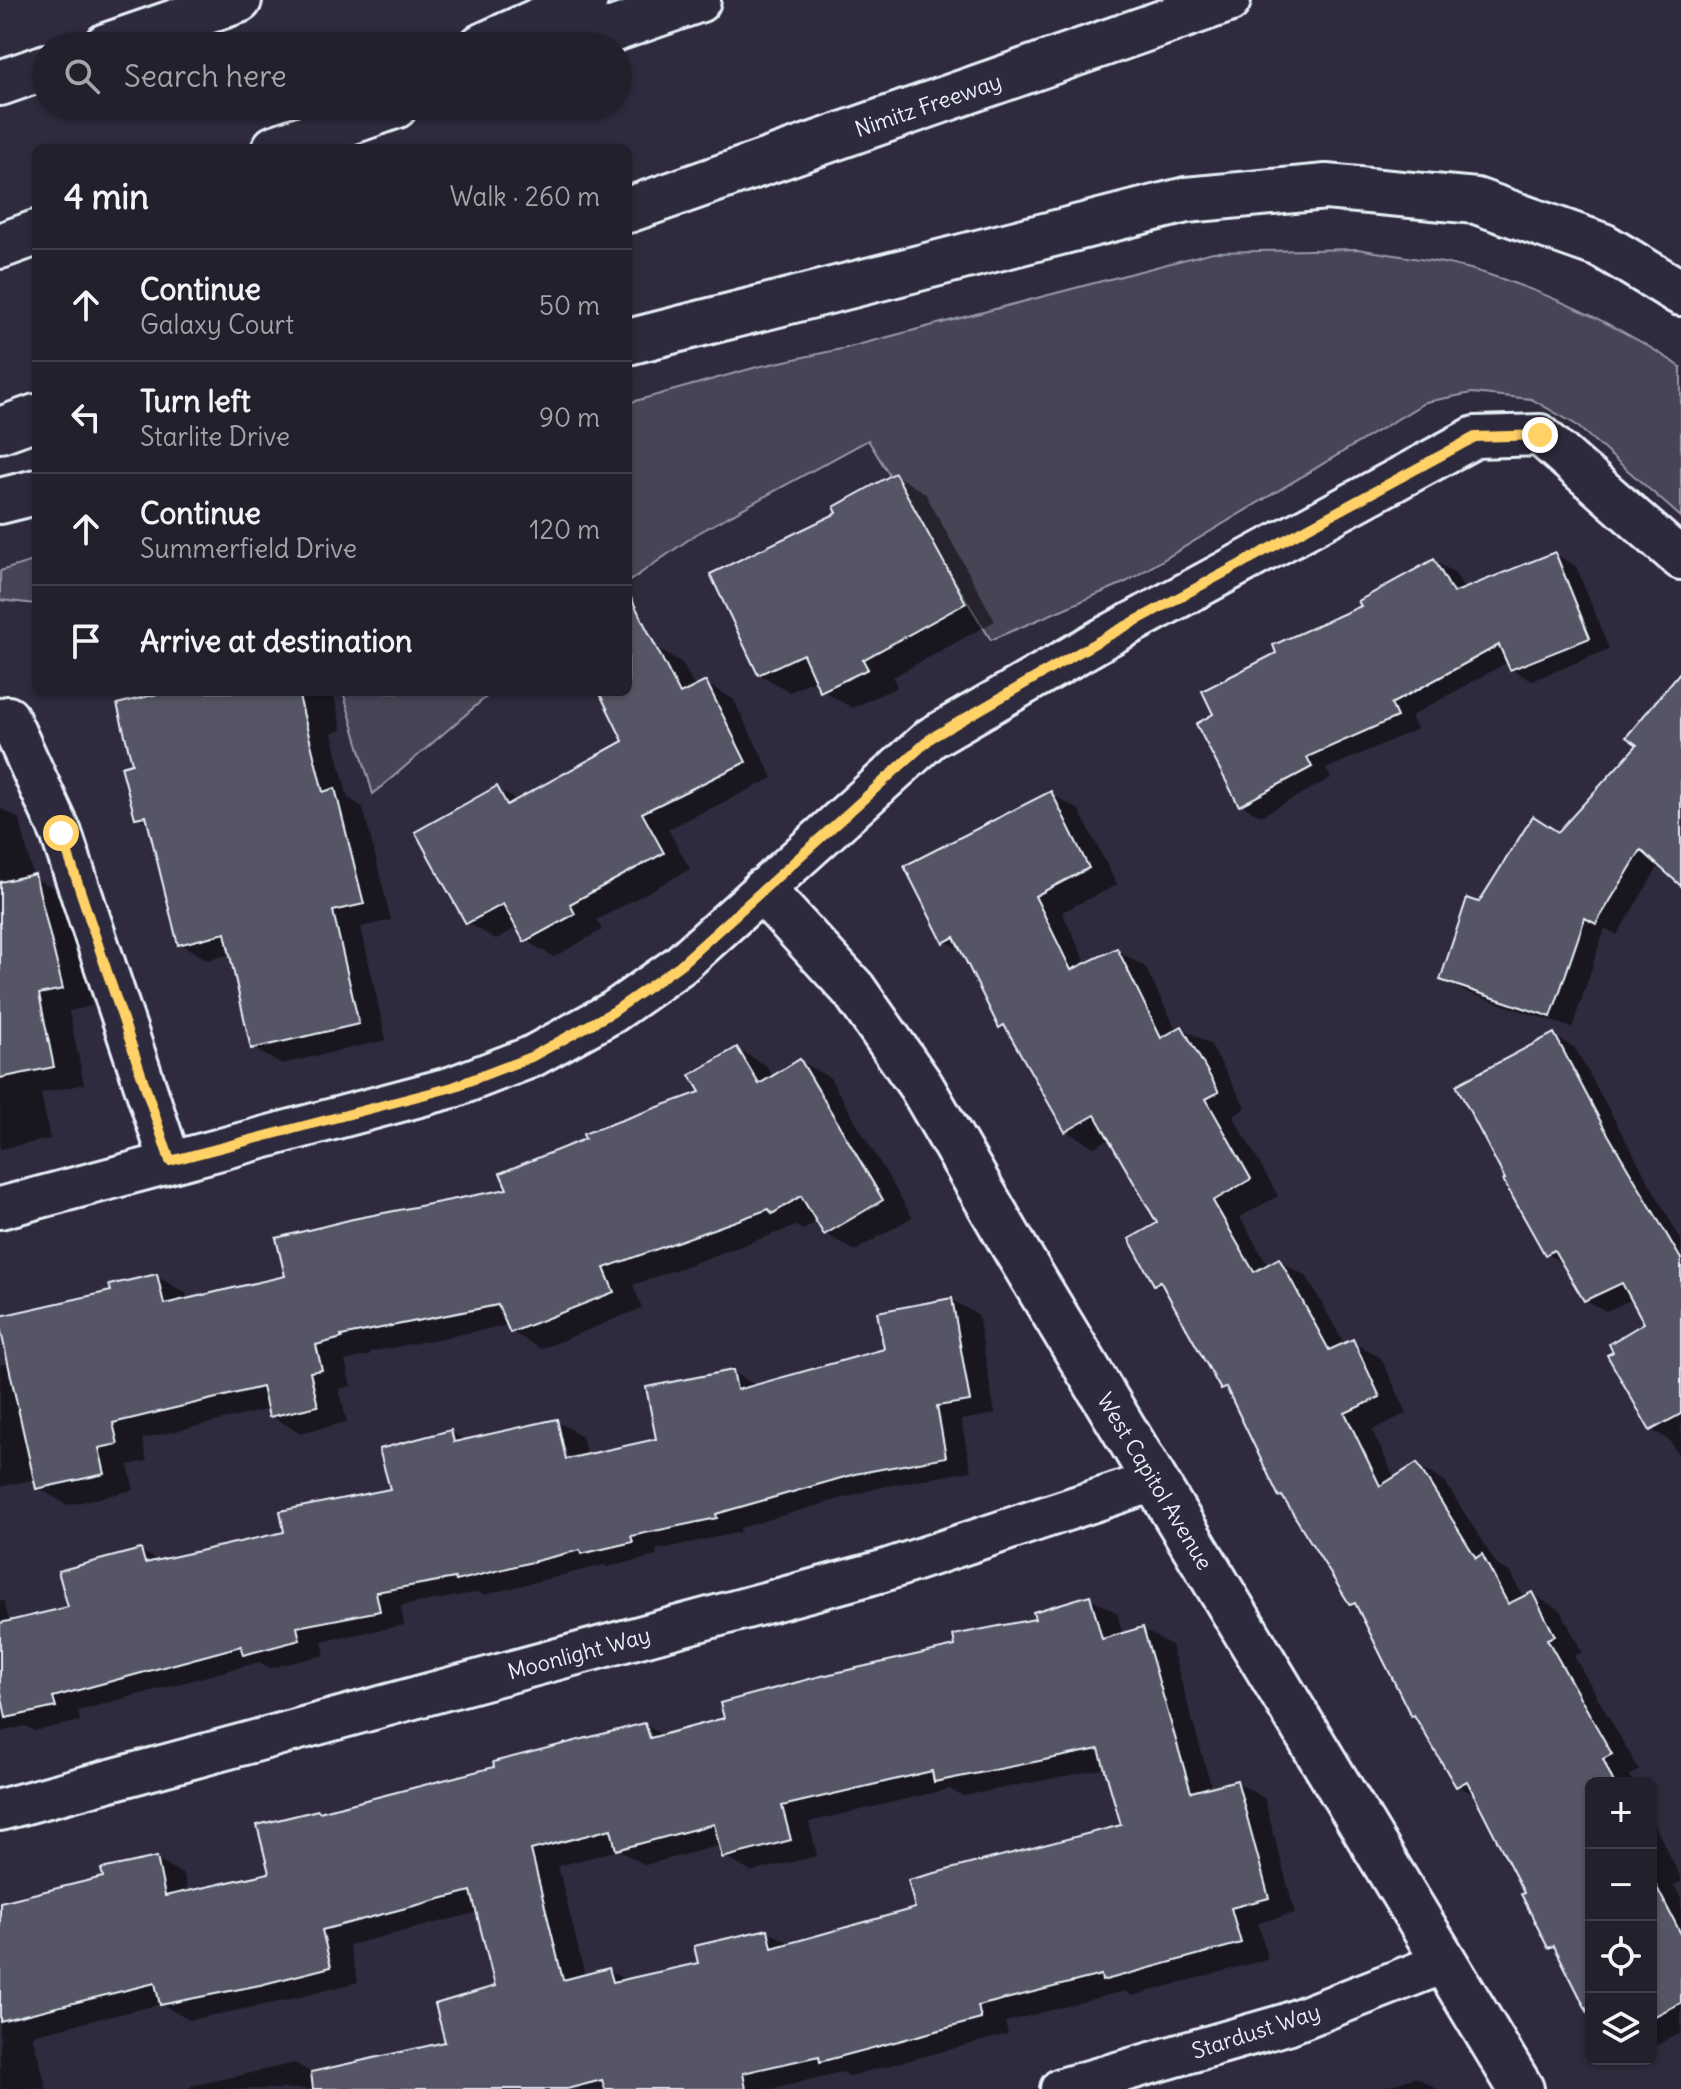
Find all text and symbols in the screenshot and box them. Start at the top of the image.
search box [32,32,632,120]
icon: search [60,54,104,98]
text: Search here [124,57,287,95]
street label: Nimitz Freeway [851,67,1005,143]
text: 4 min [64,175,149,218]
text: Walk · 260 m [450,180,600,213]
text: Continue [140,270,261,308]
icon: ahead [64,283,108,327]
text: 50 m [539,289,600,322]
text: Galaxy Court [140,308,294,341]
text: Turn left [140,382,251,420]
icon: left [64,395,108,439]
text: 90 m [539,401,600,434]
route end [1522,417,1558,453]
text: Starlite Drive [140,420,290,453]
text: Continue [140,494,261,532]
icon: ahead [64,507,108,551]
text: 120 m [529,513,600,546]
text: Summerfield Drive [140,532,357,565]
icon: arrive [64,619,108,663]
text: Arrive at destination [140,622,412,660]
route start [43,815,79,851]
street label: West Capitol Avenue [1091,1387,1219,1575]
street label: Moonlight Way [505,1621,653,1685]
map controls [1585,1777,1657,2065]
button: + [1585,1777,1657,1849]
button: − [1585,1849,1657,1921]
button: locate [1585,1921,1657,1993]
button: layers [1585,1993,1657,2065]
street label: Stardust Way [1188,1997,1324,2065]

